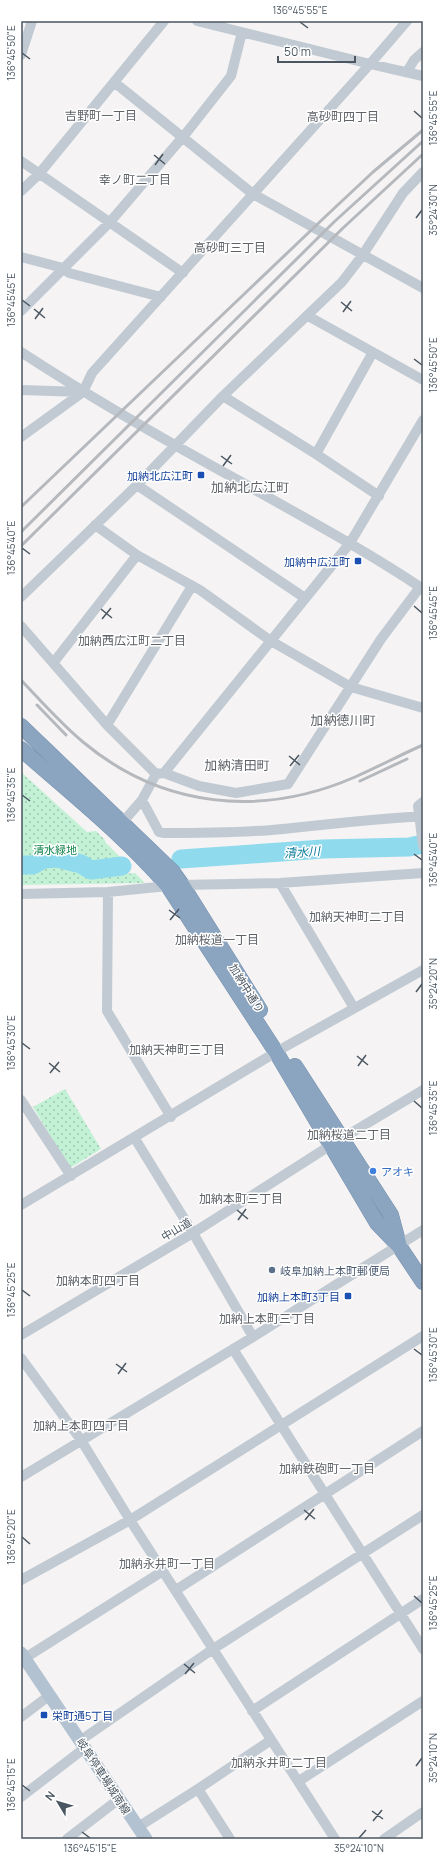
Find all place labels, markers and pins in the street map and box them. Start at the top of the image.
place label: 加納北広江町 [127,468,193,483]
marker: 加納北広江町 [196,470,206,480]
place label: 加納中広江町 [284,554,350,569]
marker: 加納中広江町 [353,556,363,566]
place label: アオキ [381,1164,414,1179]
marker: アオキ [368,1166,378,1176]
place label: 岐阜加納上本町郵便局 [280,1263,390,1278]
marker: 岐阜加納上本町郵便局 [267,1265,277,1275]
place label: 加納上本町3丁目 [257,1289,340,1304]
marker: 加納上本町3丁目 [343,1291,353,1301]
place label: 栄町通5丁目 [52,1708,113,1723]
marker: 栄町通5丁目 [39,1710,49,1720]

